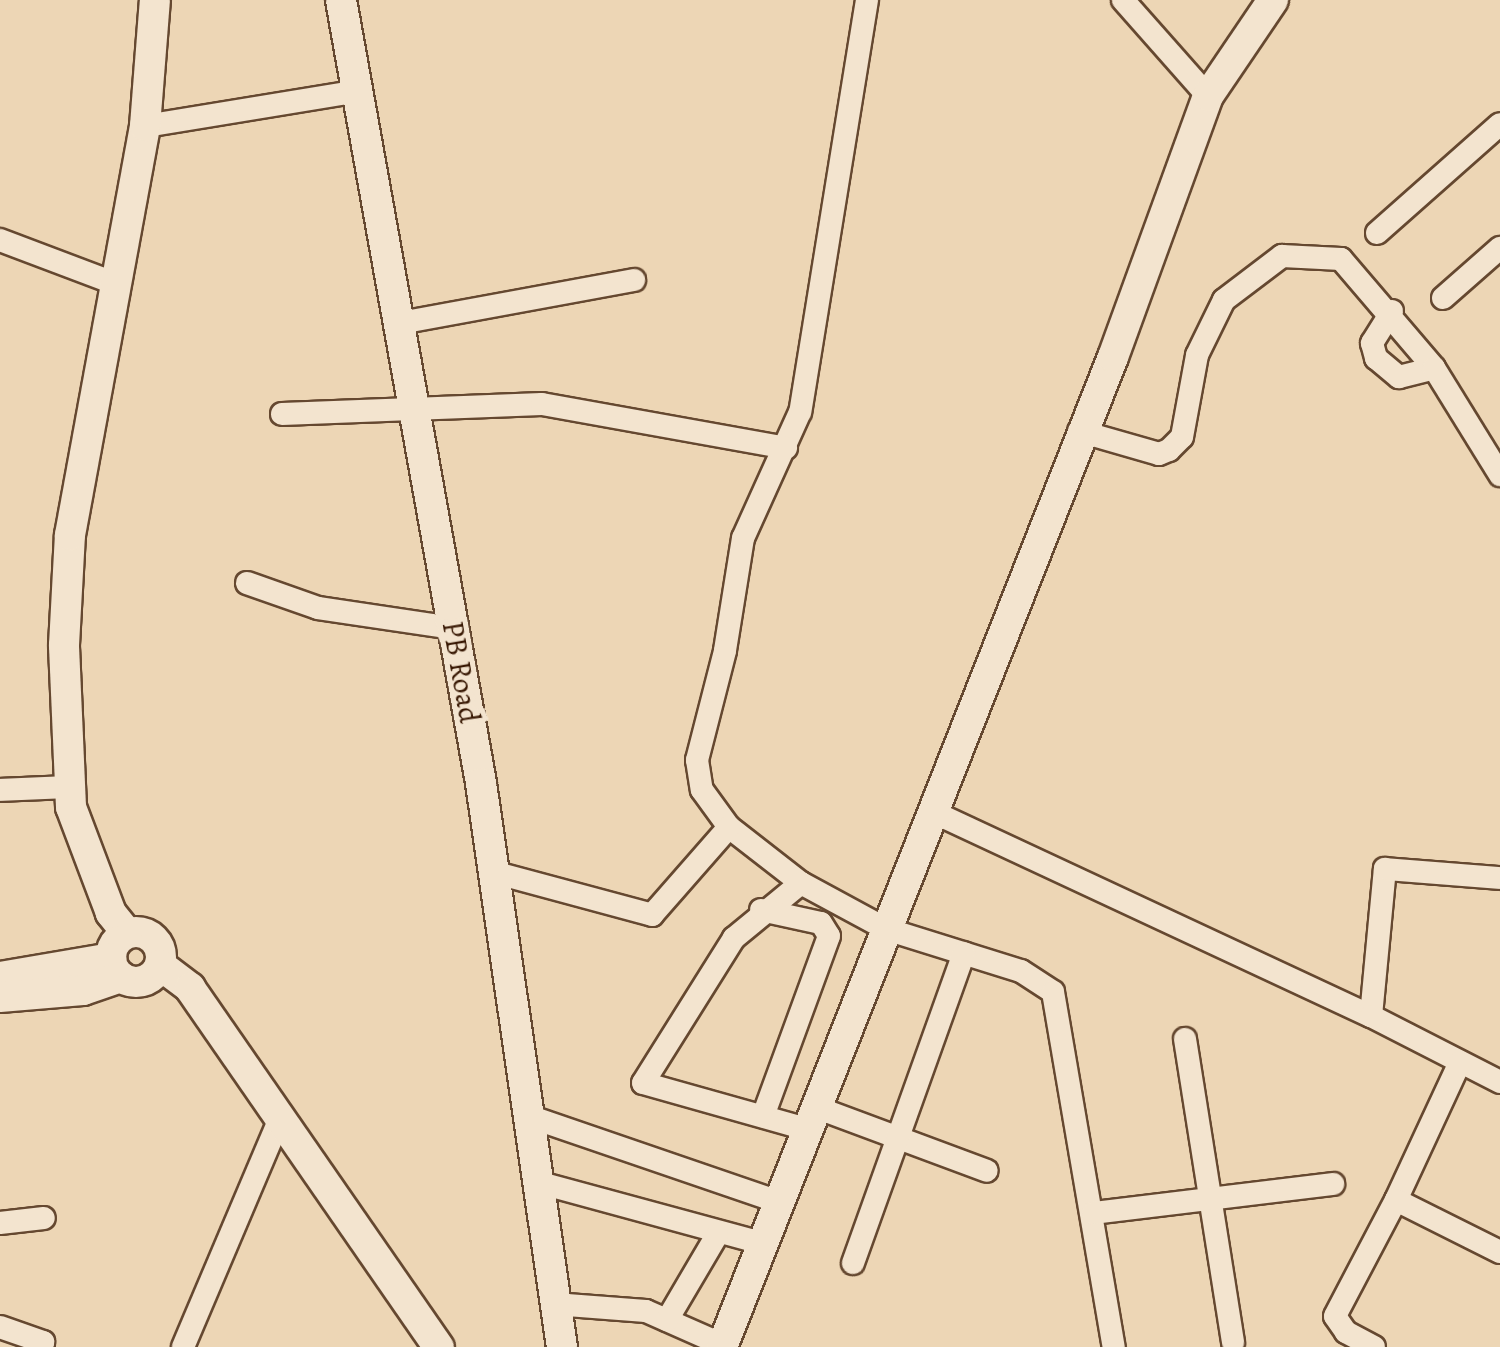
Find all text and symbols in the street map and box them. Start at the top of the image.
street label: PB Road [434,618,488,726]

